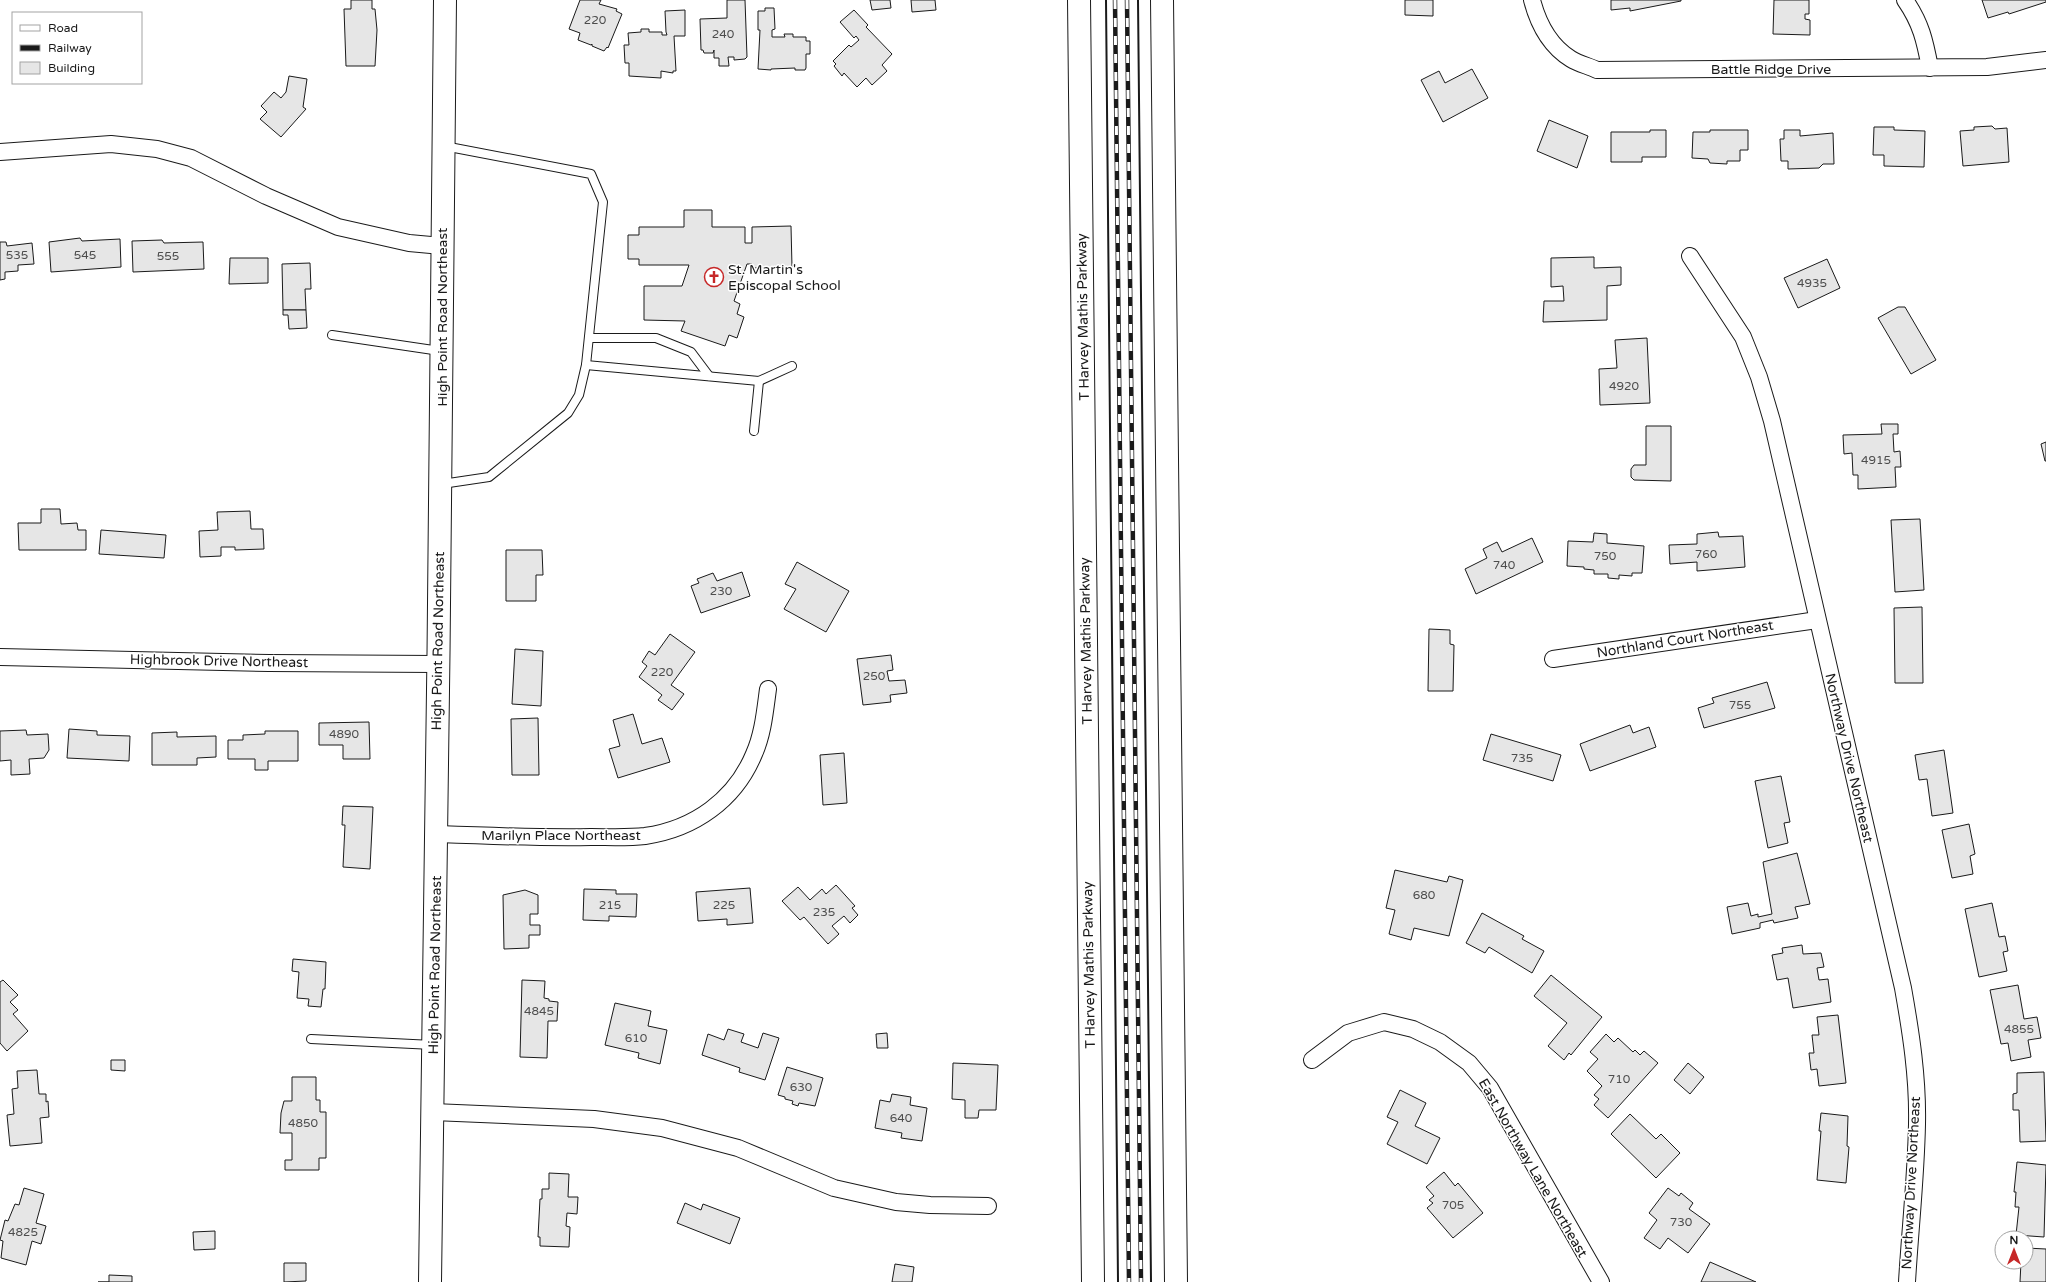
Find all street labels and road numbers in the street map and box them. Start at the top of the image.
street label: Battle Ridge Drive [1711,61,1831,78]
street label: High Point Road Northeast [434,227,451,406]
street label: T Harvey Mathis Parkway [1073,233,1093,401]
street label: High Point Road Northeast [428,551,448,731]
street label: T Harvey Mathis Parkway [1076,557,1096,725]
street label: Northland Court Northeast [1595,617,1775,661]
street label: Highbrook Drive Northeast [130,651,309,671]
street label: Northway Drive Northeast [1821,672,1877,845]
street label: Marilyn Place Northeast [481,827,641,844]
street label: High Point Road Northeast [425,875,445,1055]
street label: T Harvey Mathis Parkway [1079,881,1099,1049]
street label: East Northway Lane Northeast [1475,1076,1592,1261]
street label: Northway Drive Northeast [1898,1095,1924,1270]

